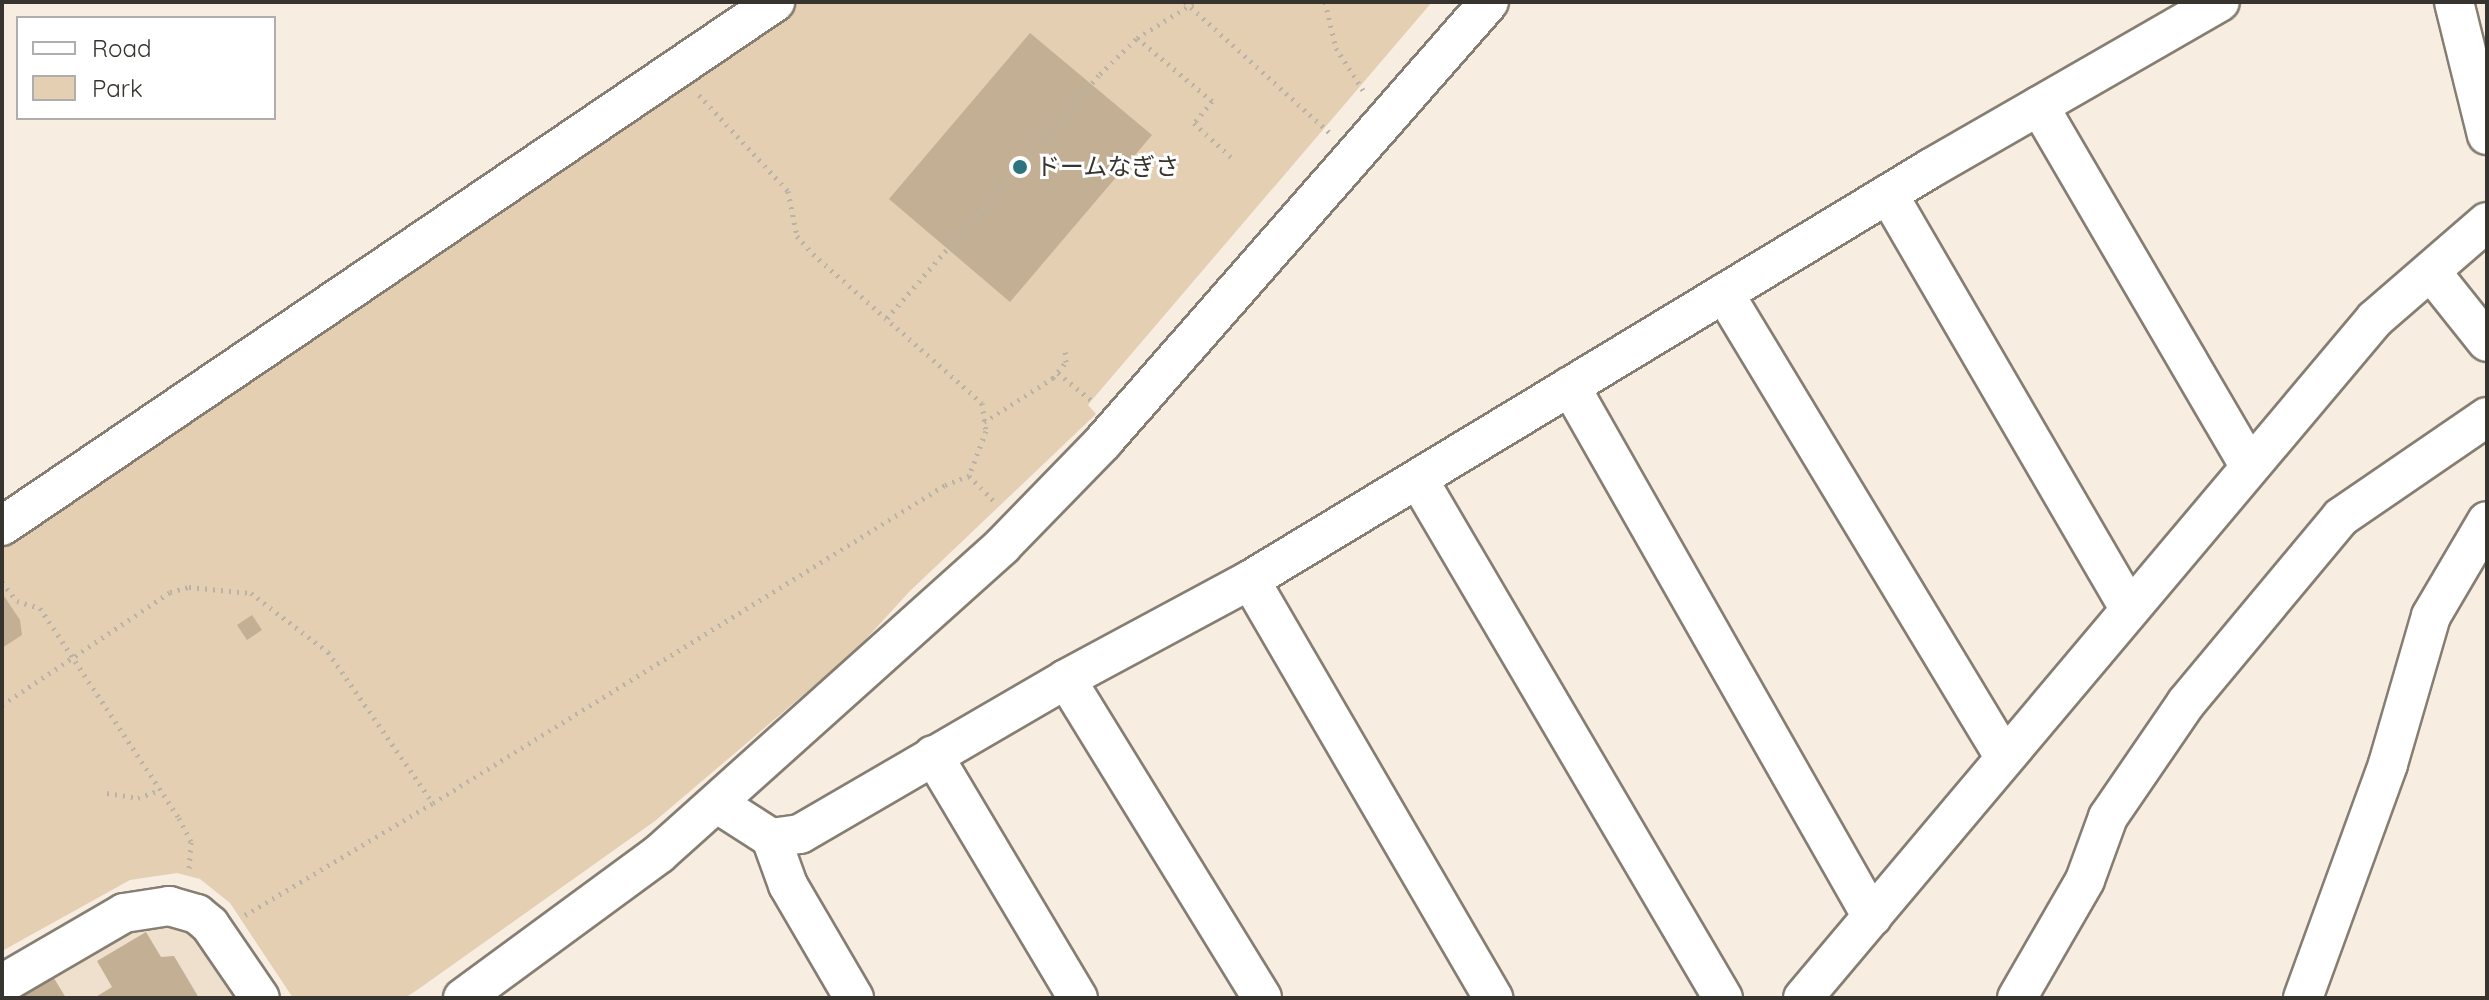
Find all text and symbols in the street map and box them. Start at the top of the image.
legend [16,16,276,120]
text: Road [92,33,152,63]
text: Park [92,73,143,103]
place label: ドームなぎさ [1036,153,1180,181]
marker: ドームなぎさ [1011,158,1029,176]

